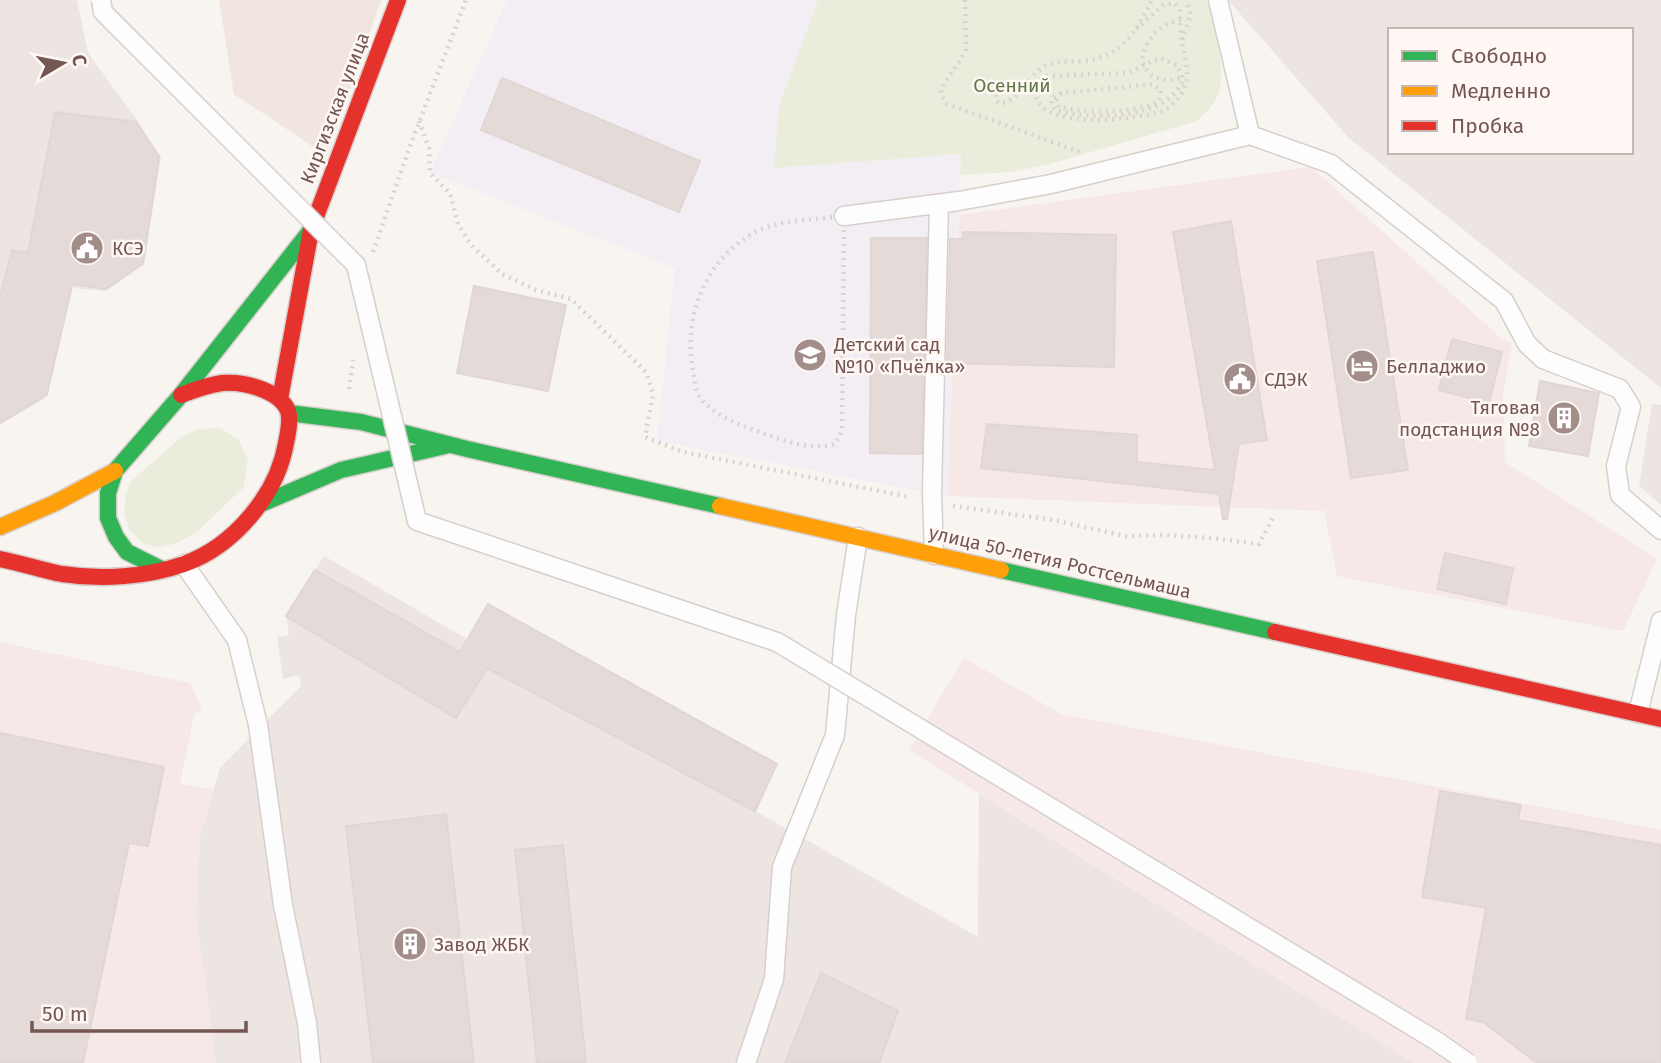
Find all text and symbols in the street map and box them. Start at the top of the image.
north arrow [28,28,98,98]
legend [1388,28,1633,154]
street label: Киргизская улица [296,29,374,187]
text: Свободно [1451,43,1547,69]
text: С [67,53,92,68]
park label: Осенний [973,74,1051,97]
text: Медленно [1451,78,1551,104]
text: Пробка [1451,113,1524,139]
public building icon: КСЭ [68,229,106,267]
place label: КСЭ [112,237,144,260]
place label: Детский сад №10 «Пчёлка» [833,333,965,378]
school or university icon: Детский сад №10 «Пчёлка» [791,336,829,374]
hotel icon: Белладжио [1343,347,1381,385]
place label: Белладжио [1386,355,1486,378]
public building icon: СДЭК [1221,360,1259,398]
place label: СДЭК [1264,368,1308,391]
place label: Тяговая подстанция №8 [1399,396,1540,441]
building icon: Тяговая подстанция №8 [1545,399,1583,437]
street label: улица 50-летия Ростсельмаша [927,521,1193,603]
building icon: Завод ЖБК [391,925,429,963]
place label: Завод ЖБК [434,933,529,956]
scale bar [32,990,245,1034]
text: 50 m [42,1001,88,1027]

